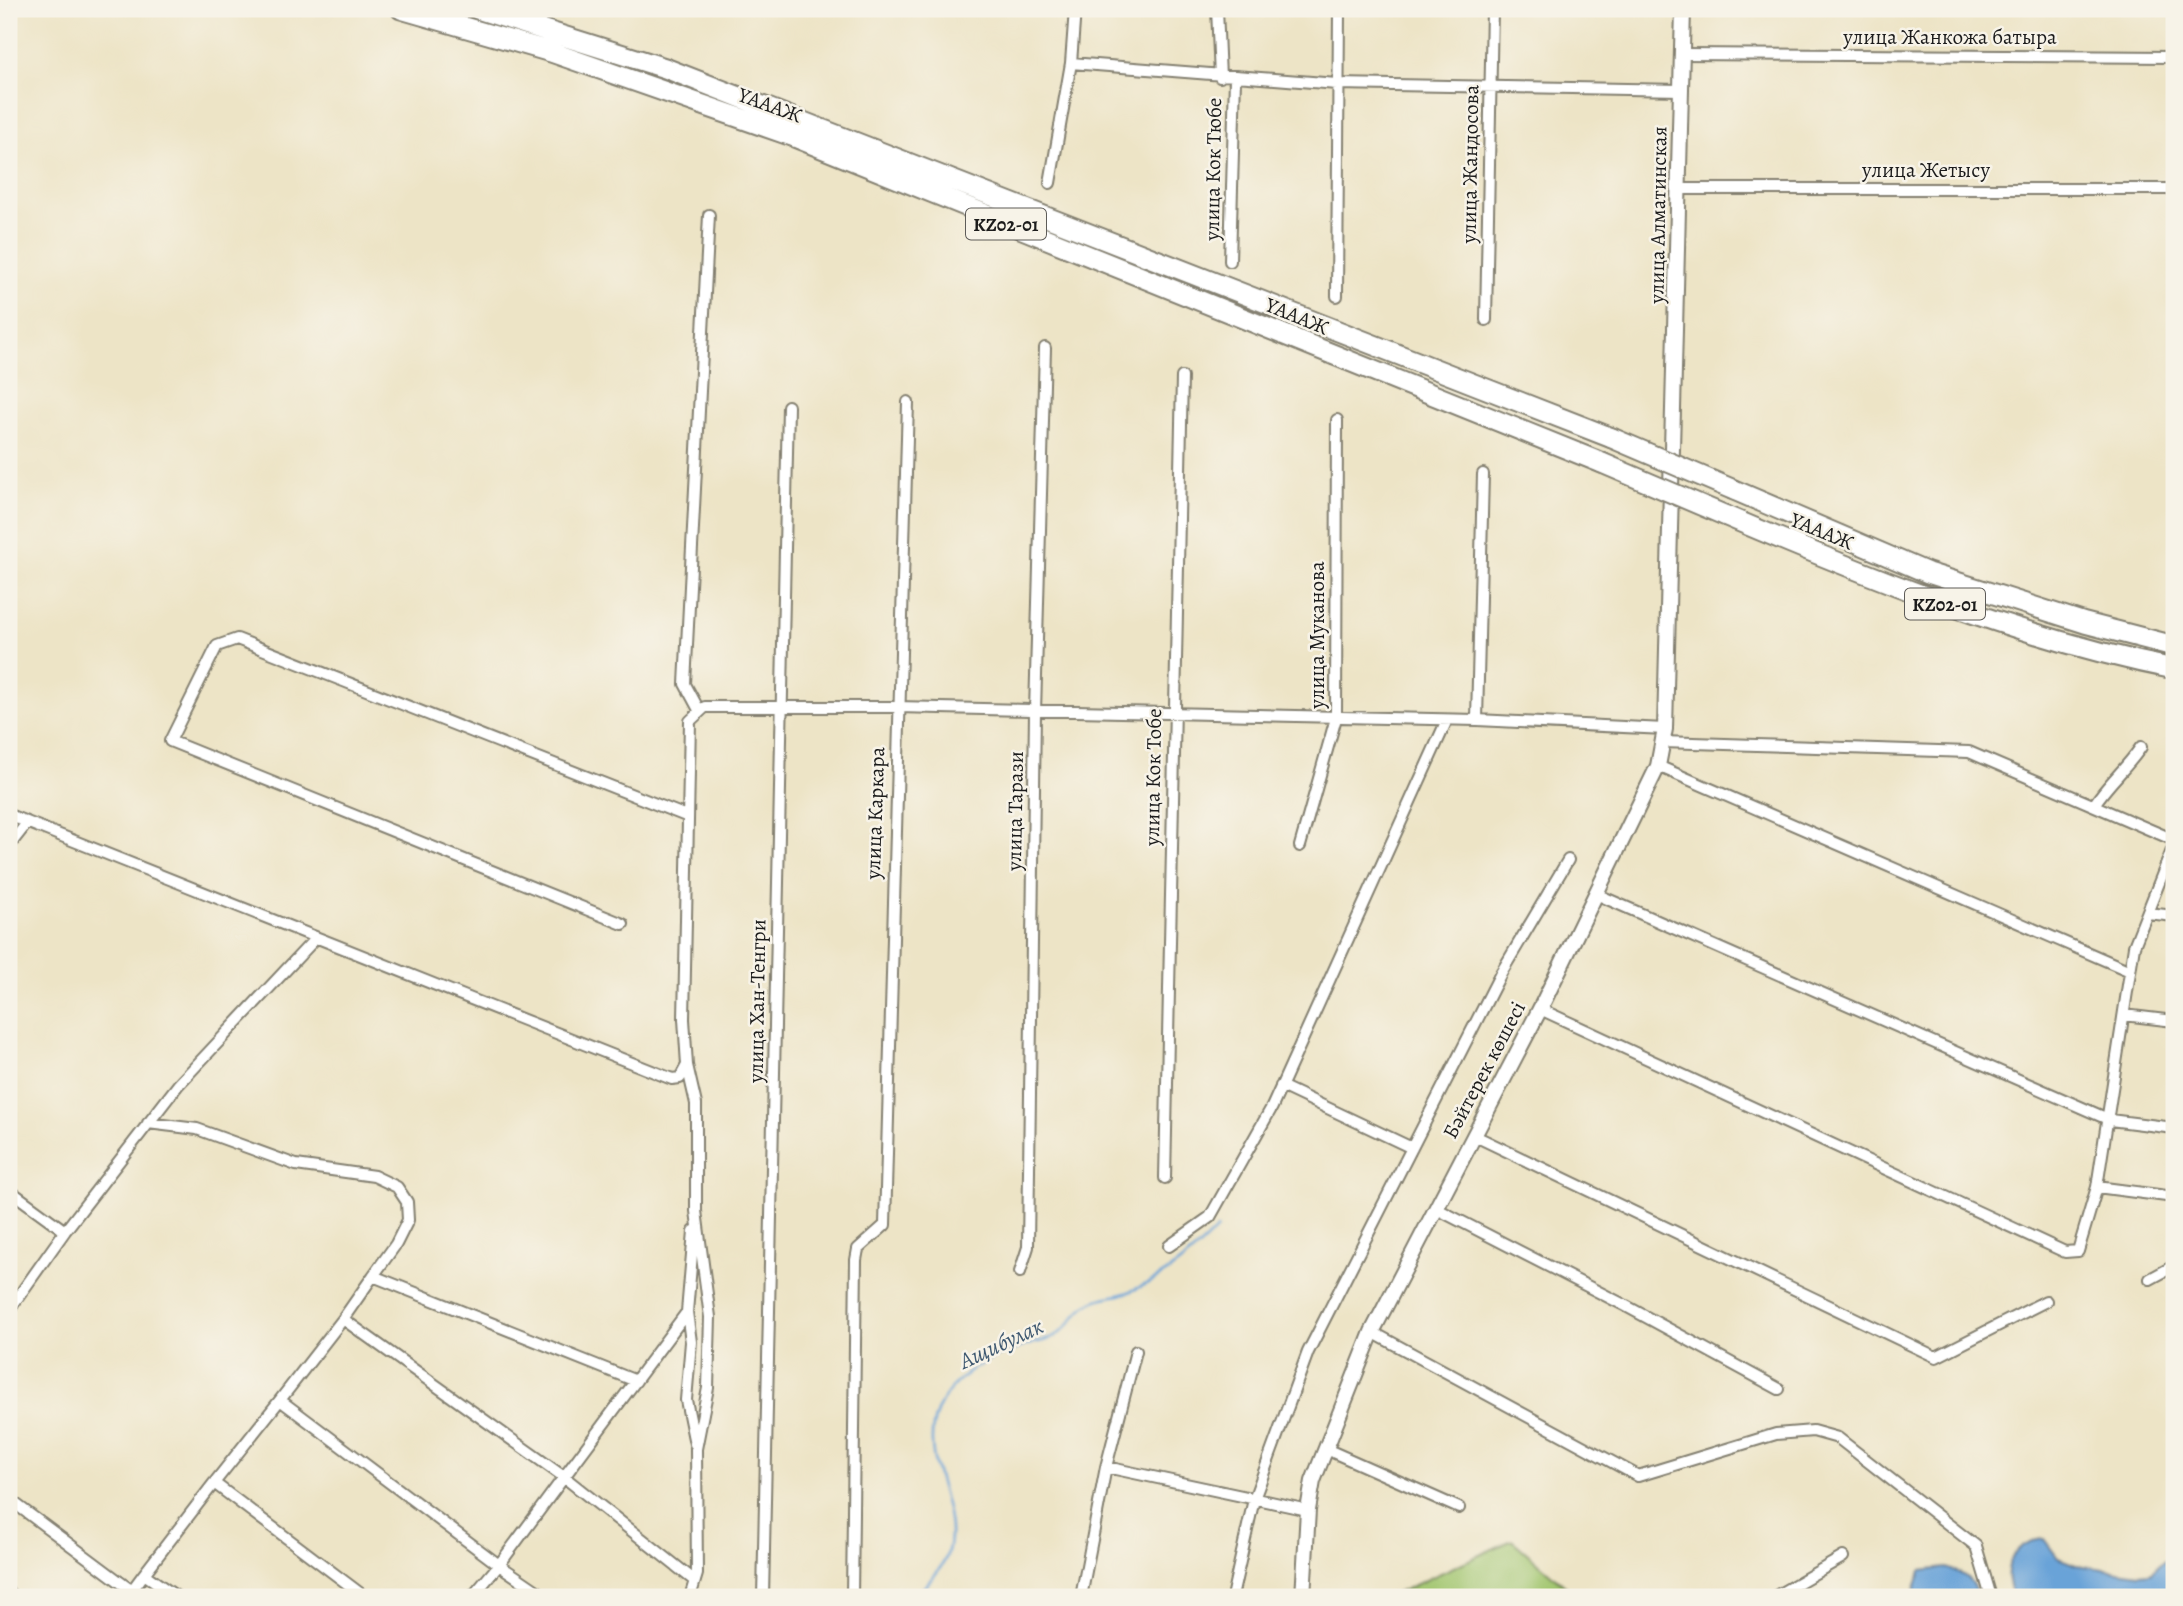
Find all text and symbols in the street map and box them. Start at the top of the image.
street label: улица Жанкожа батыра [1842,23,2057,51]
street label: ҮАААЖ [733,80,806,129]
street label: улица Жандосова [1455,84,1485,245]
street label: улица Кок Тюбе [1198,97,1228,242]
street label: улица Алматинская [1642,126,1674,305]
street label: улица Жетысу [1861,156,1990,184]
road number: KZ02-01 [966,208,1046,240]
street label: ҮАААЖ [1260,290,1333,341]
street label: ҮАААЖ [1785,505,1858,556]
street label: улица Муканова [1303,561,1331,710]
road number: KZ02-01 [1905,589,1985,620]
street label: улица Кок Тобе [1138,708,1168,847]
street label: улица Каркара [859,746,891,881]
street label: улица Тарази [1000,751,1030,872]
street label: улица Хан-Тенгри [742,919,772,1084]
street label: Бәйтерек көшесі [1436,996,1532,1144]
water label: Ащибулак [953,1310,1048,1377]

